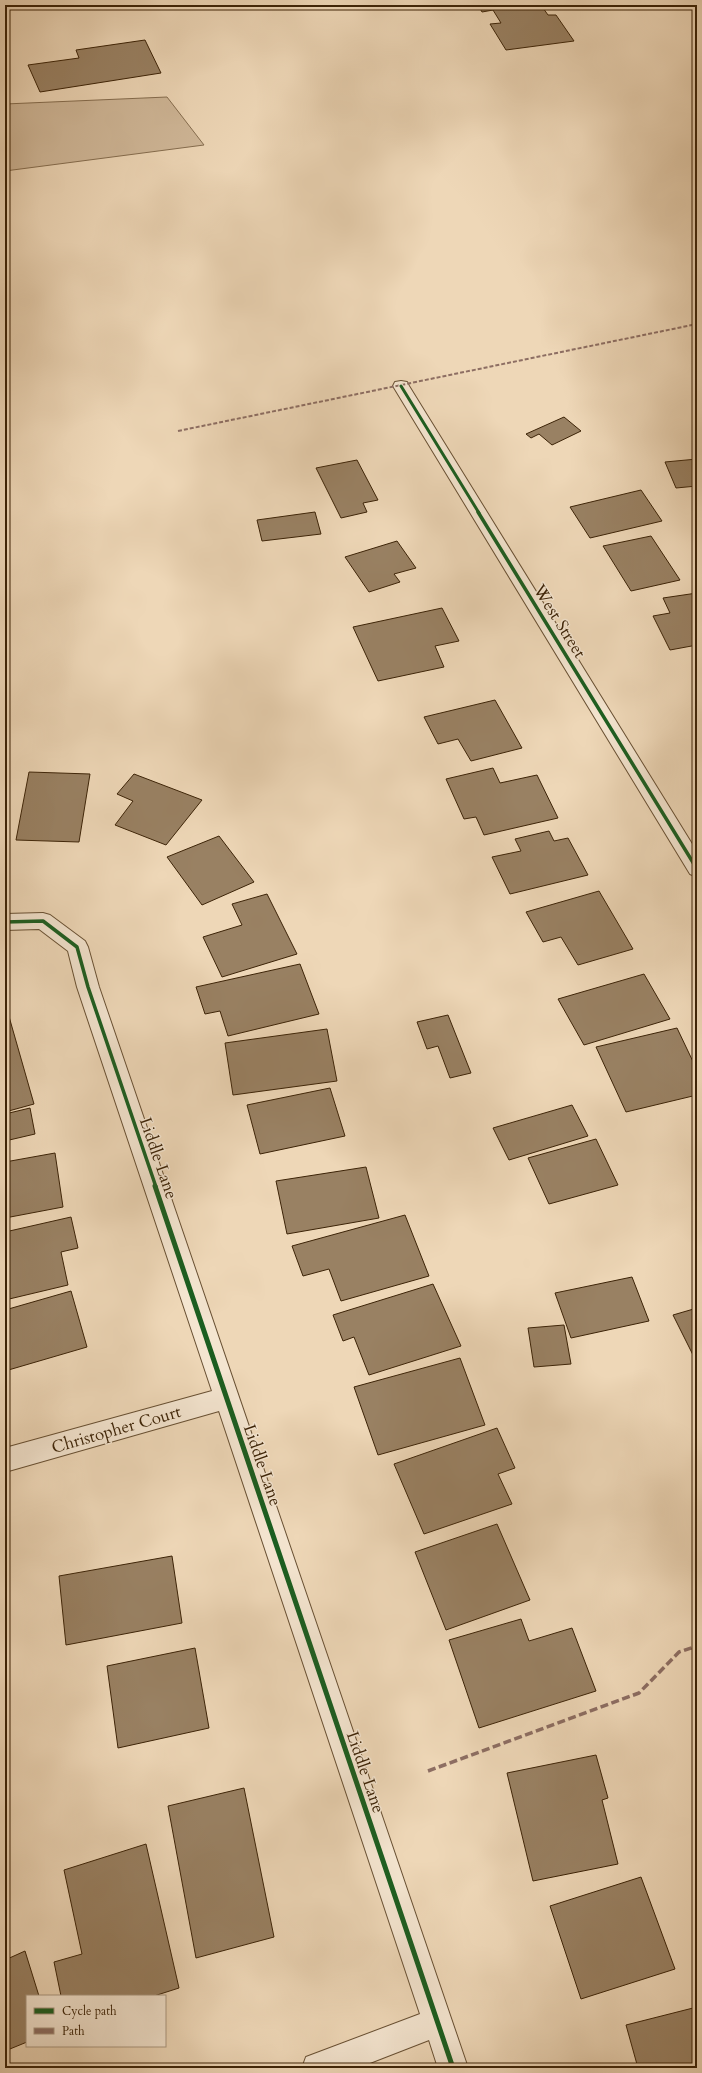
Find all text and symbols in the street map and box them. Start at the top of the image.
street label: West Street [527,579,592,663]
street label: Liddle Lane [134,1114,183,1202]
street label: Christopher Court [49,1400,184,1459]
street label: Liddle Lane [238,1421,287,1509]
street label: Liddle Lane [341,1728,390,1816]
legend [26,1995,166,2047]
text: Cycle path [62,2003,117,2019]
text: Path [62,2023,85,2039]

